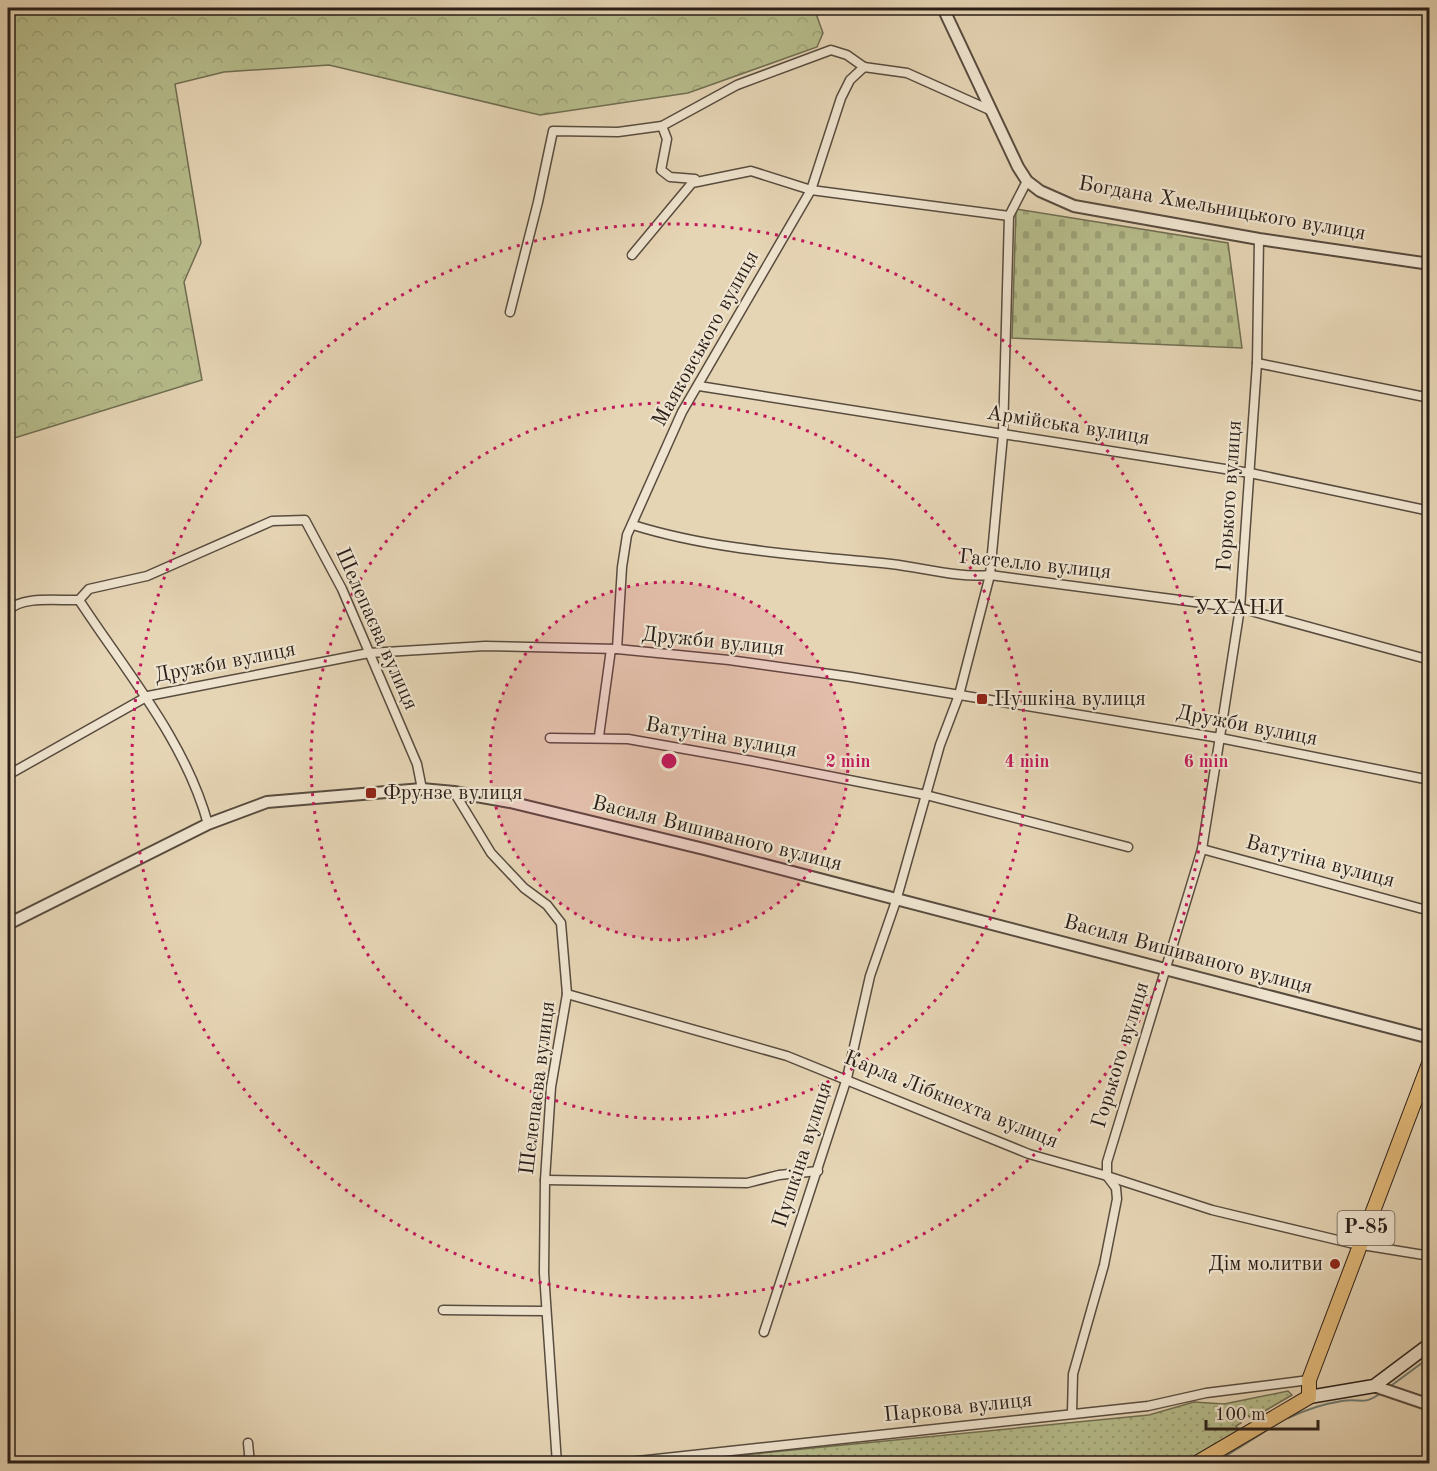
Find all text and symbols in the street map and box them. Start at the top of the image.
street label: Богдана Хмельницького вулиця [1077,173,1367,245]
street label: Маяковського вулиця [649,248,763,430]
street label: Армійська вулиця [985,403,1151,449]
street label: Горького вулиця [1214,419,1246,572]
street label: Шелепаєва вулиця [331,545,421,713]
street label: Гастелло вулиця [958,547,1112,583]
district label: УХАНИ [1194,597,1286,619]
street label: Дружби вулиця [641,624,785,660]
street label: Дружби вулиця [153,639,297,687]
place label: Пушкіна вулиця [994,689,1146,710]
marker: Пушкіна вулиця [975,692,989,706]
street label: Дружби вулиця [1175,702,1319,750]
street label: Ватутіна вулиця [644,714,799,762]
centre of rings [659,751,679,771]
text: 2 min [825,753,871,771]
text: 4 min [1004,753,1050,771]
text: 6 min [1183,753,1229,771]
place label: Фрунзе вулиця [383,783,523,804]
marker: Фрунзе вулиця [364,786,378,800]
street label: Василя Вишиваного вулиця [590,793,844,875]
street label: Ватутіна вулиця [1243,832,1397,892]
street label: Василя Вишиваного вулиця [1061,912,1315,998]
street label: Горького вулиця [1089,979,1153,1131]
street label: Шелепаєва вулиця [517,1000,559,1176]
street label: Карла Лібкнехта вулиця [841,1047,1061,1153]
street label: Пушкіна вулиця [770,1079,836,1231]
road number: Р-85 [1338,1211,1394,1245]
place label: Дім молитви [1208,1254,1323,1275]
marker: Дім молитви [1328,1257,1342,1271]
street label: Паркова вулиця [883,1390,1033,1426]
scale bar [1206,1393,1318,1431]
text: 100 m [1215,1406,1266,1424]

